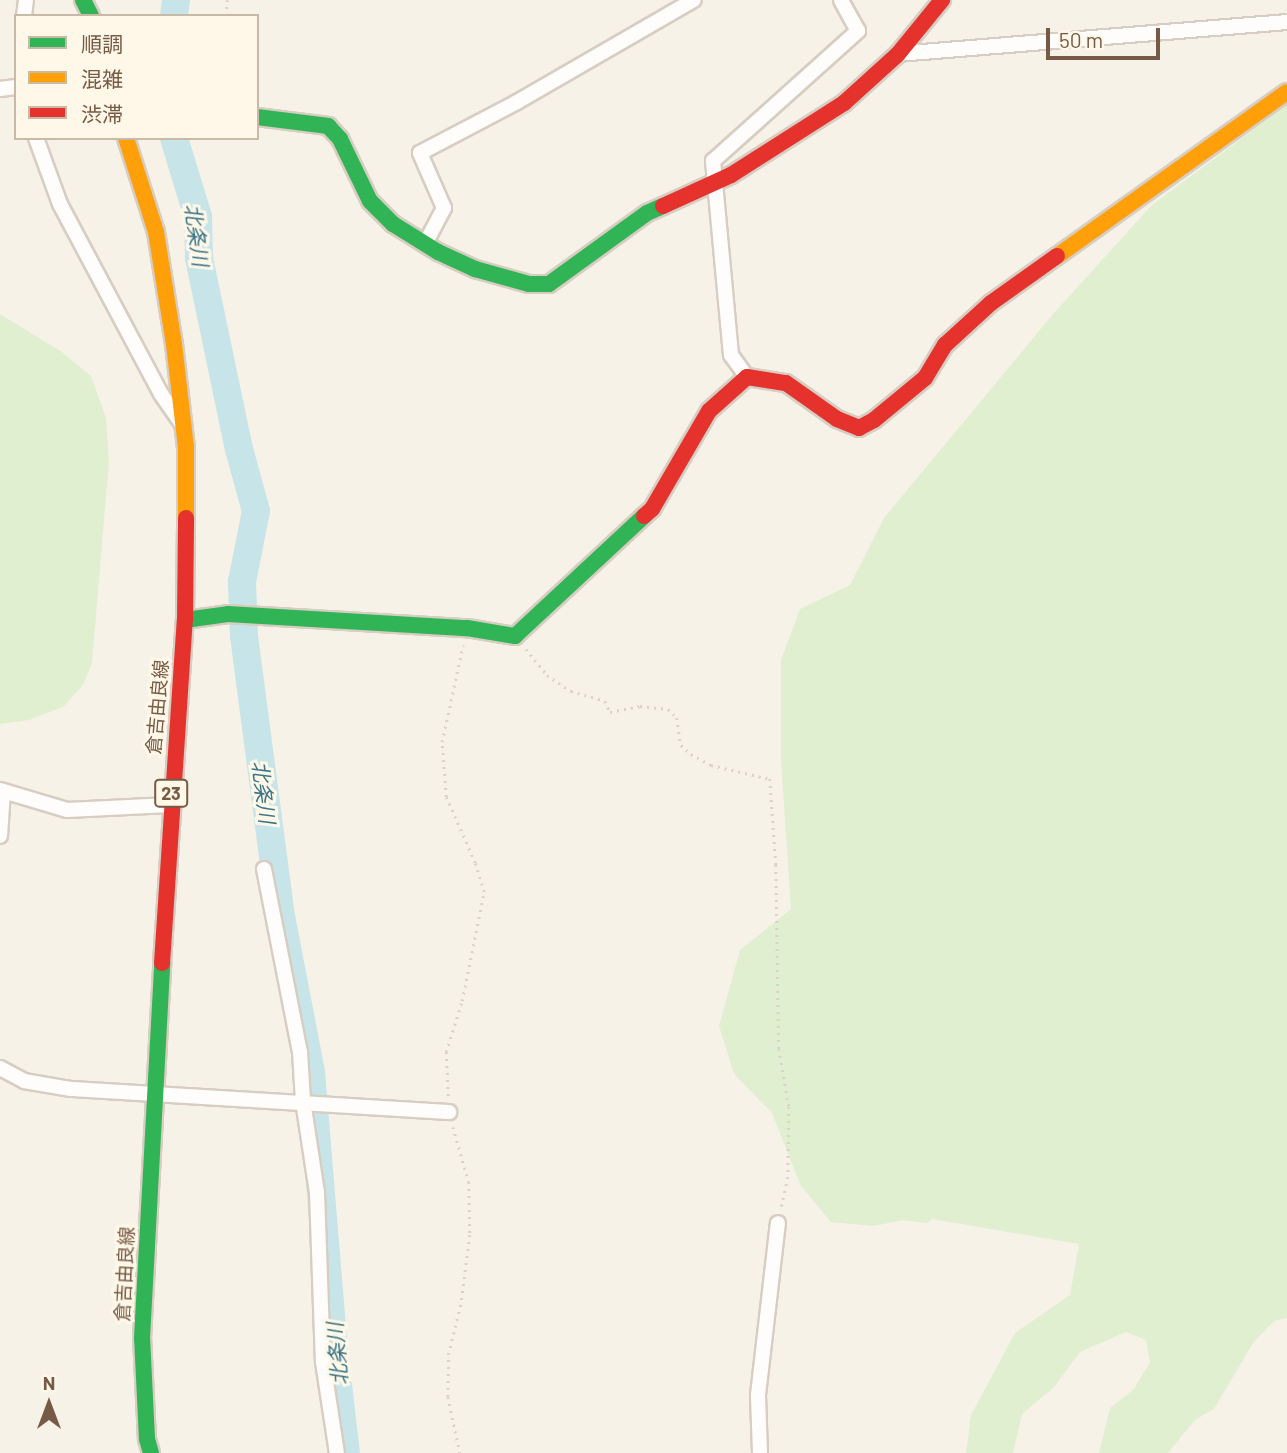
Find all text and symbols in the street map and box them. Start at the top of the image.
legend [14,14,259,140]
scale bar [1049,14,1163,58]
text: 50 m [1059,27,1103,52]
text: 順調 [81,31,123,56]
text: 混雑 [81,66,123,91]
text: 渋滞 [81,101,123,126]
water label: 北条川 [180,202,214,268]
street label: 倉吉由良線 [142,659,172,755]
water label: 北条川 [248,759,280,825]
road number: 23 [154,778,188,808]
street label: 倉吉由良線 [110,1226,138,1322]
water label: 北条川 [322,1322,352,1386]
north arrow [14,1369,84,1439]
text: N [43,1371,55,1394]

